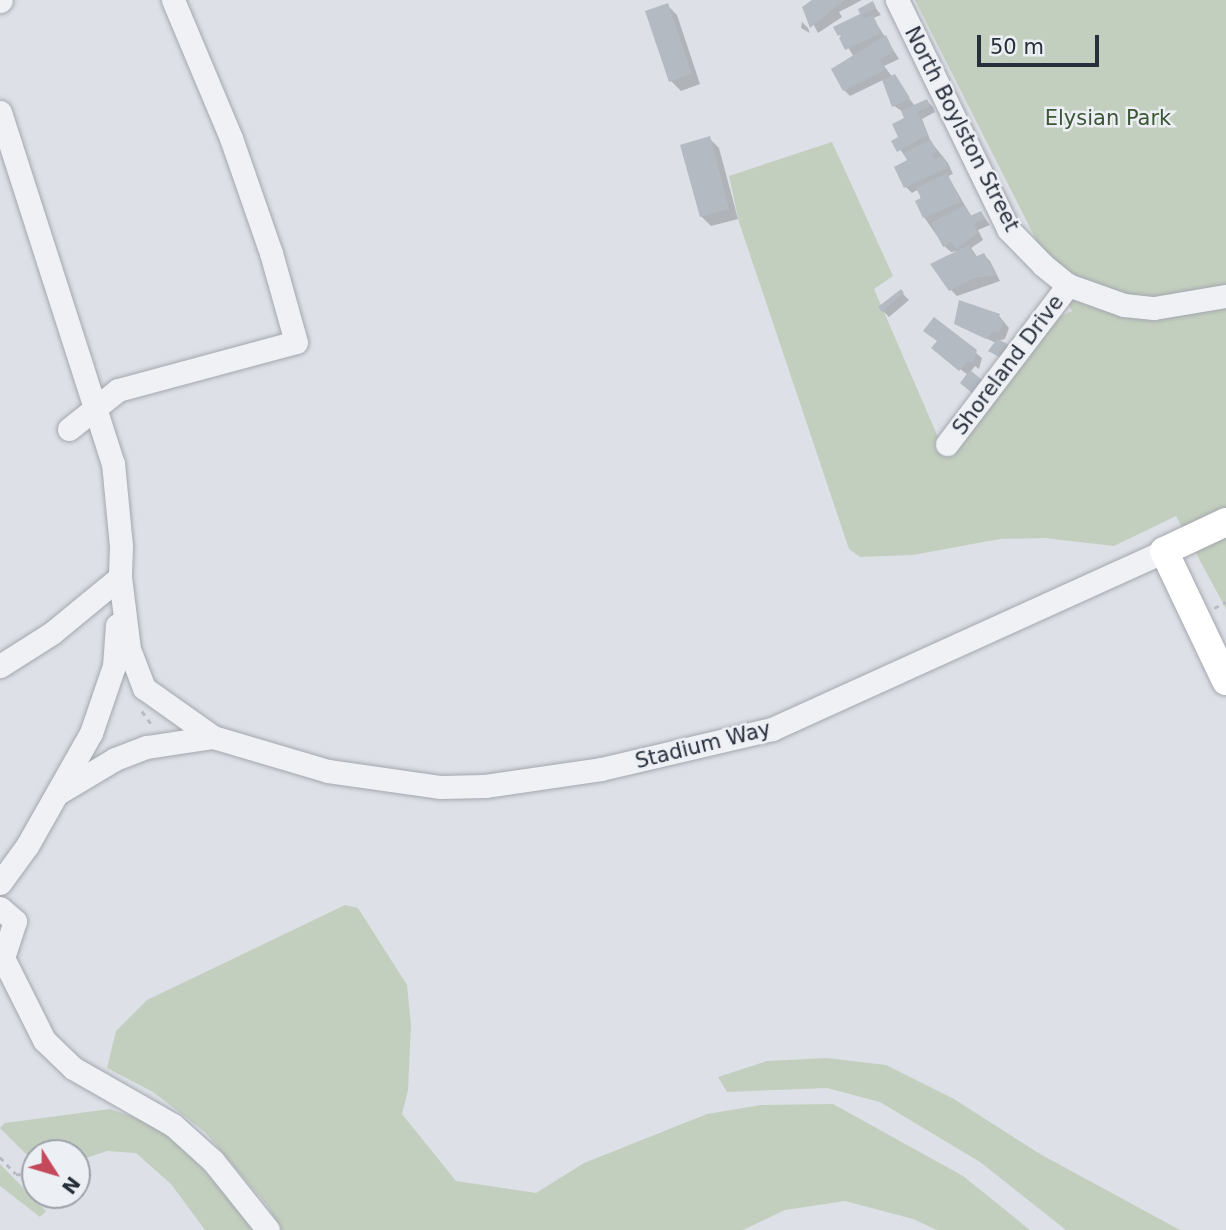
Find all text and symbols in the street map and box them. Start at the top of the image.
scale bar [981,21,1104,65]
street label: North Boylston Street [899,22,1025,236]
text: 50 m [990,35,1044,59]
park label: Elysian Park [1045,105,1171,131]
street label: Shoreland Drive [947,290,1069,440]
street label: Stadium Way [633,716,773,774]
north arrow [21,1139,91,1209]
text: N [58,1172,85,1198]

